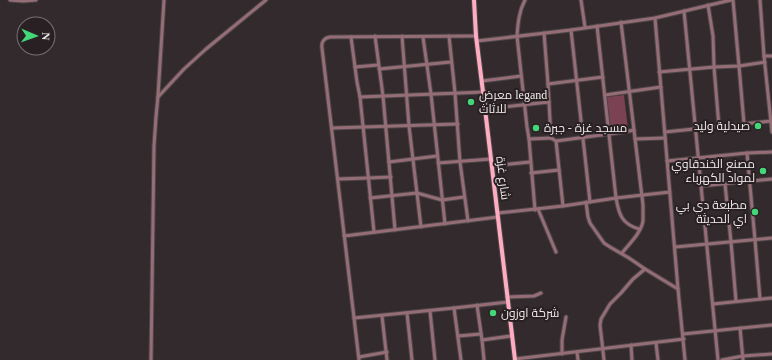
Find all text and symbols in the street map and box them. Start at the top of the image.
north arrow [16,16,56,56]
text: N [40,32,52,41]
place label: معرض legand للاثاث [479,88,547,116]
marker: معرض legand للاثاث [466,97,476,107]
place label: صيدلية وليد [694,119,750,133]
place label: مسجد غزة - جبرة [544,121,627,135]
marker: صيدلية وليد [753,121,763,131]
marker: مسجد غزة - جبرة [531,123,541,133]
street label: شارع غزة [492,155,513,201]
place label: مصنع الخندقاوي لمواد الكهرباء [671,157,755,185]
marker: مصنع الخندقاوي لمواد الكهرباء [758,166,768,176]
place label: مطبعة دي بي اي الحديثة [676,198,747,229]
marker: مطبعة دي بي اي الحديثة [750,207,760,217]
place label: شركة اوزون [501,306,559,320]
marker: شركة اوزون [488,308,498,318]

